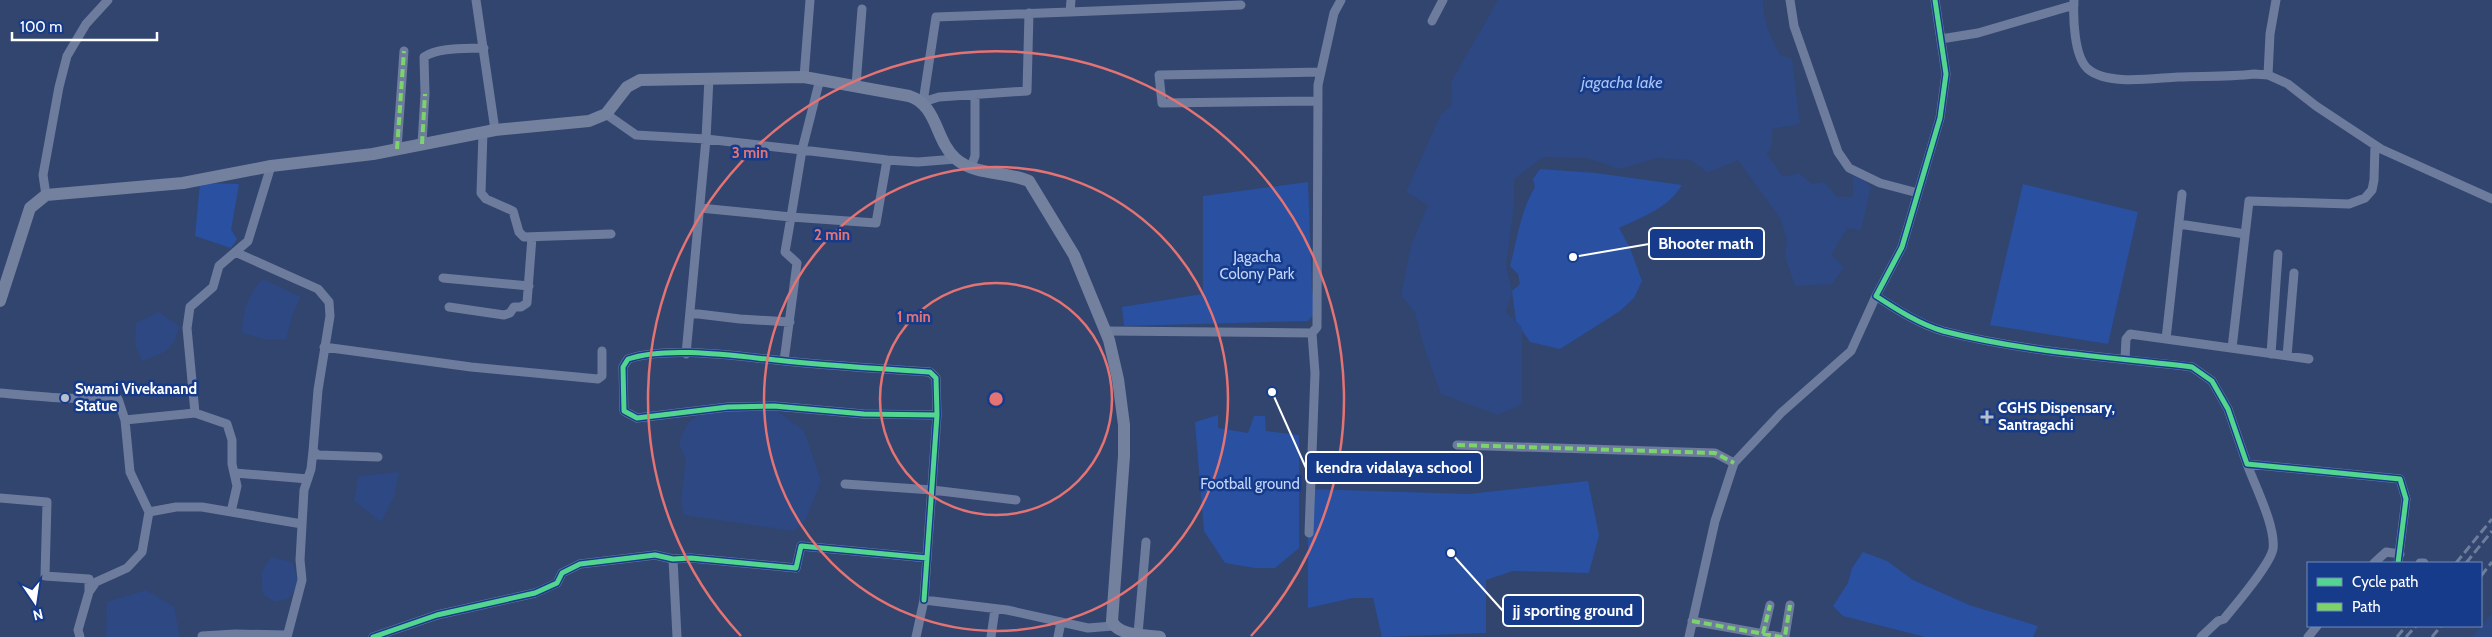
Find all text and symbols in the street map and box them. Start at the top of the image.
scale bar [12,10,158,42]
text: 100 m [20,18,62,36]
water label: jagacha lake [1580,73,1662,92]
text: 3 min [732,144,768,162]
text: 2 min [814,226,850,244]
callout: Bhooter math [1649,228,1764,259]
text: Bhooter math [1658,234,1754,253]
park label: Jagacha Colony Park [1219,248,1295,283]
text: 1 min [897,308,931,326]
place label: Swami Vivekanand Statue [75,380,197,415]
centre of rings [987,390,1005,408]
marker: Swami Vivekanand Statue [59,392,71,404]
place label: CGHS Dispensary, Santragachi [1998,399,2115,434]
marker: CGHS Dispensary, Santragachi [1980,410,1994,424]
callout: kendra vidalaya school [1306,452,1482,483]
text: kendra vidalaya school [1316,458,1472,477]
park label: Football ground [1200,475,1300,493]
legend [2307,562,2482,627]
text: Cycle path [2352,573,2418,591]
north arrow [10,577,60,627]
callout: jj sporting ground [1503,595,1643,626]
text: Path [2352,598,2381,616]
text: jj sporting ground [1512,601,1633,620]
text: N [31,605,45,625]

